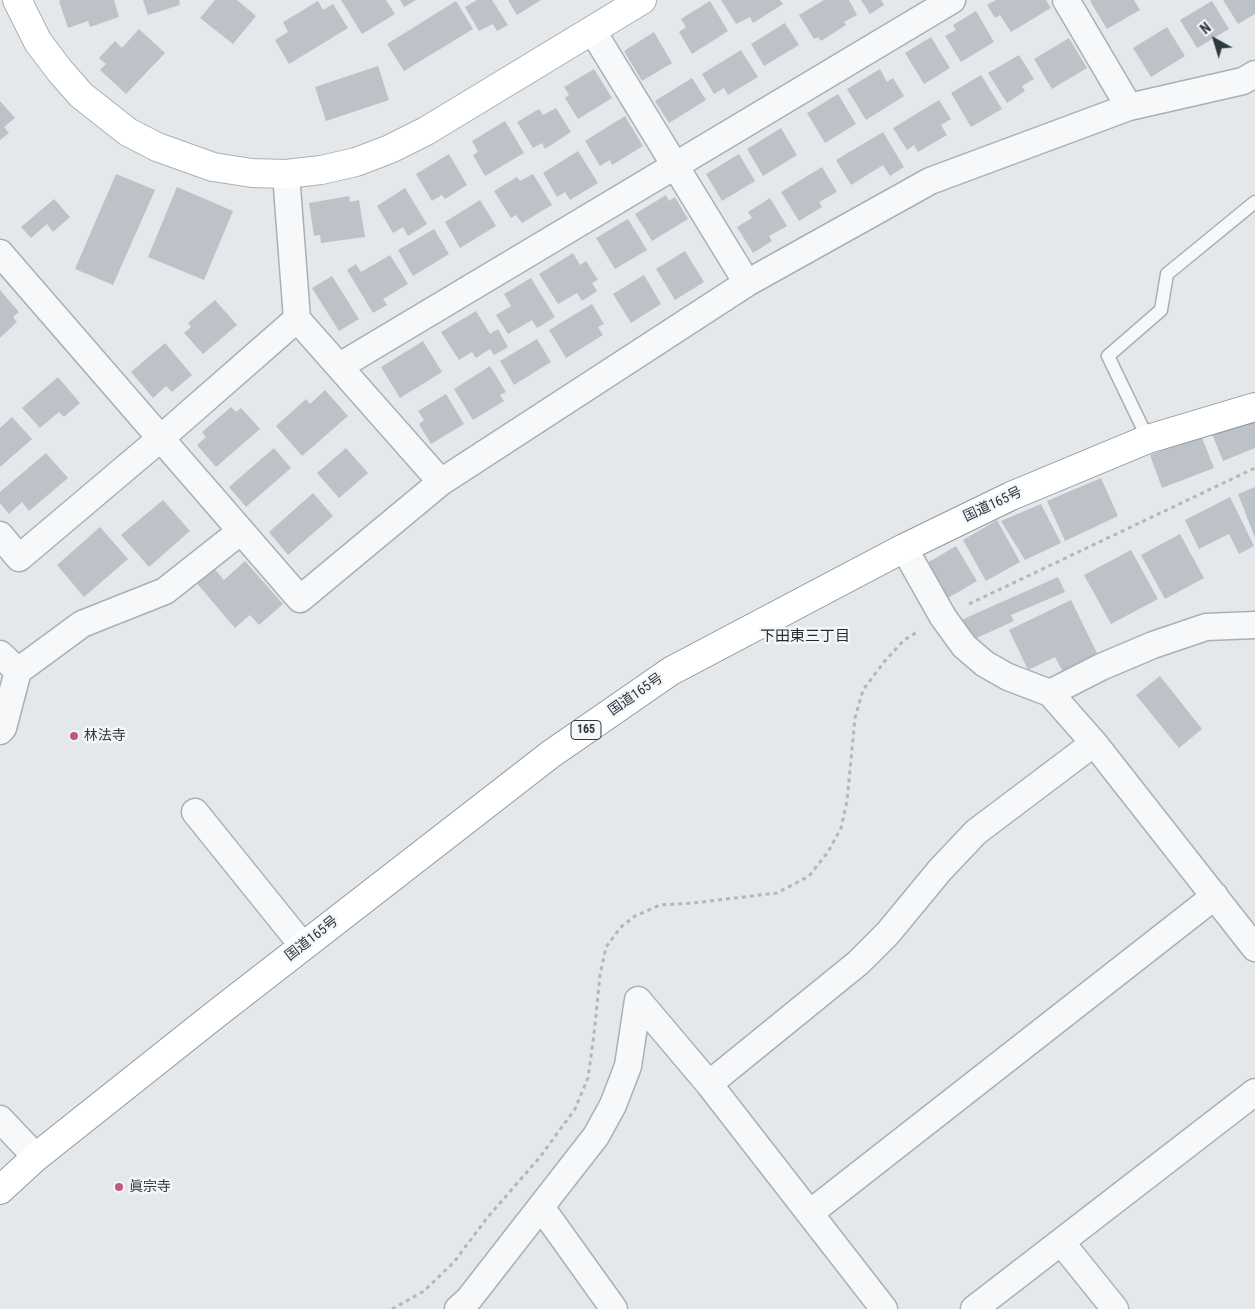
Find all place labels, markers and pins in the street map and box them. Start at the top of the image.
place label: 林法寺 [84,728,126,744]
marker: 林法寺 [68,730,80,742]
place label: 眞宗寺 [129,1179,171,1195]
marker: 眞宗寺 [113,1181,125,1193]

